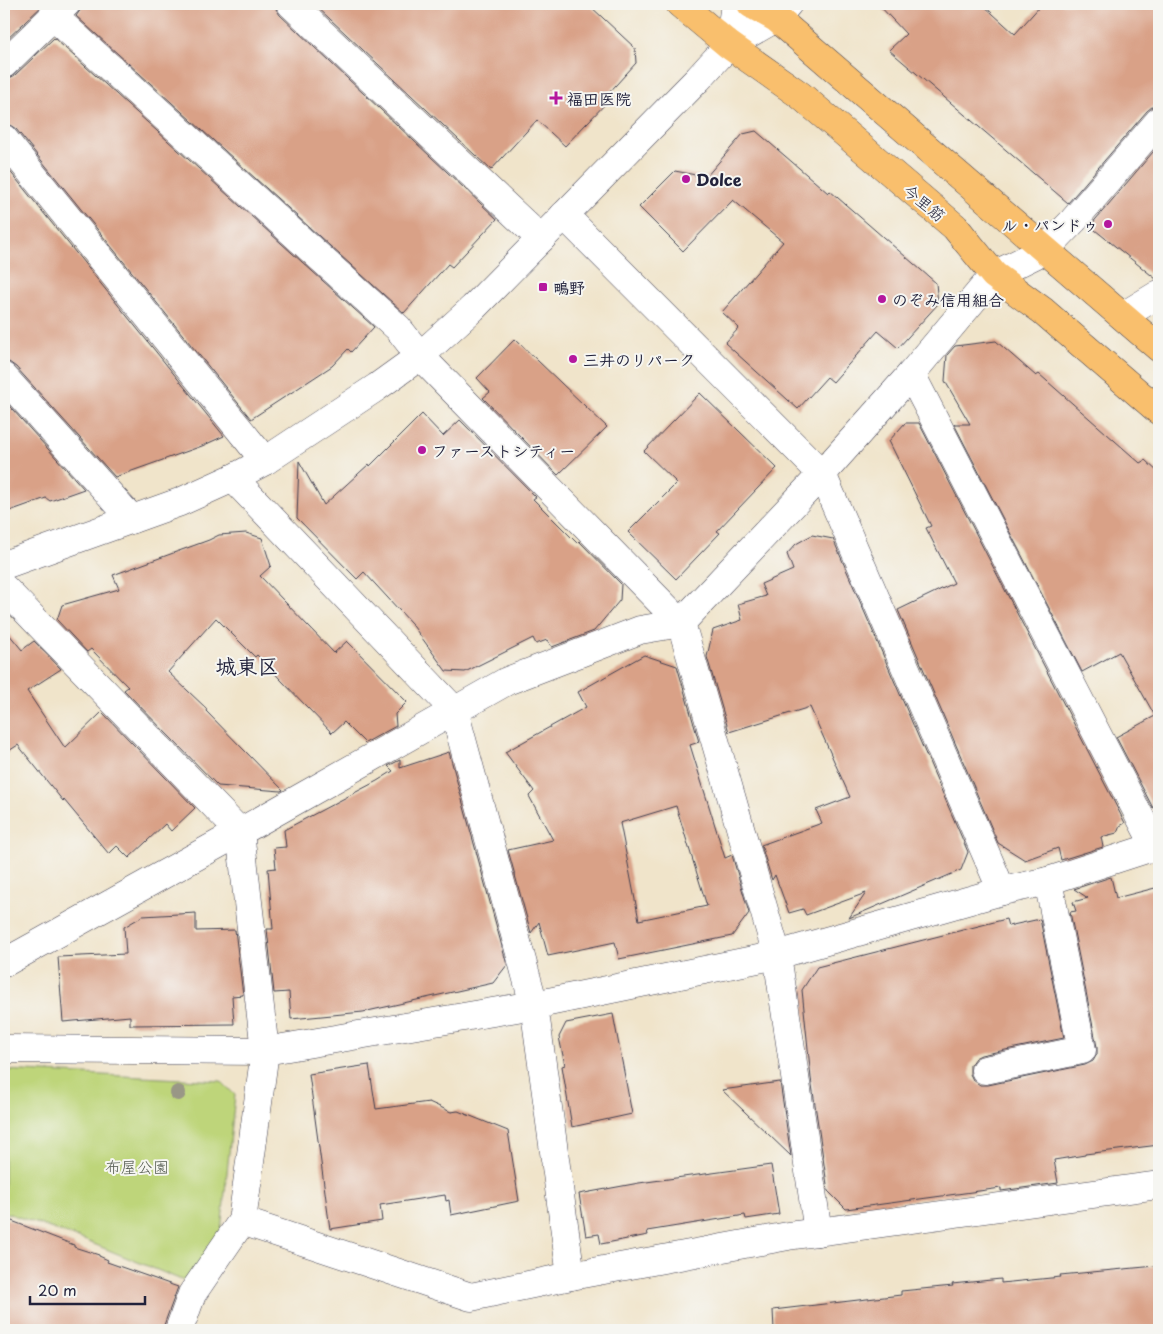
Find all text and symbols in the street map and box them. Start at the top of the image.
place label: 福田医院 [567,86,631,110]
marker: 福田医院 [549,91,563,105]
place label: Dolce [696,167,742,191]
marker: Dolce [680,173,692,185]
street label: 今里筋 [899,177,951,227]
place label: ル・パンドゥ [1002,212,1098,236]
marker: ル・パンドゥ [1102,218,1114,230]
place label: 鴫野 [553,275,585,299]
marker: 鴫野 [537,281,549,293]
place label: のぞみ信用組合 [892,287,1004,311]
marker: のぞみ信用組合 [876,293,888,305]
place label: 三井のリパーク [583,347,695,371]
marker: 三井のリパーク [567,353,579,365]
place label: ファーストシティー [432,438,575,462]
marker: ファーストシティー [416,444,428,456]
district label: 城東区 [216,649,279,681]
park label: 布屋公園 [105,1154,169,1178]
scale bar [30,1274,145,1306]
text: 20 m [38,1278,77,1301]

